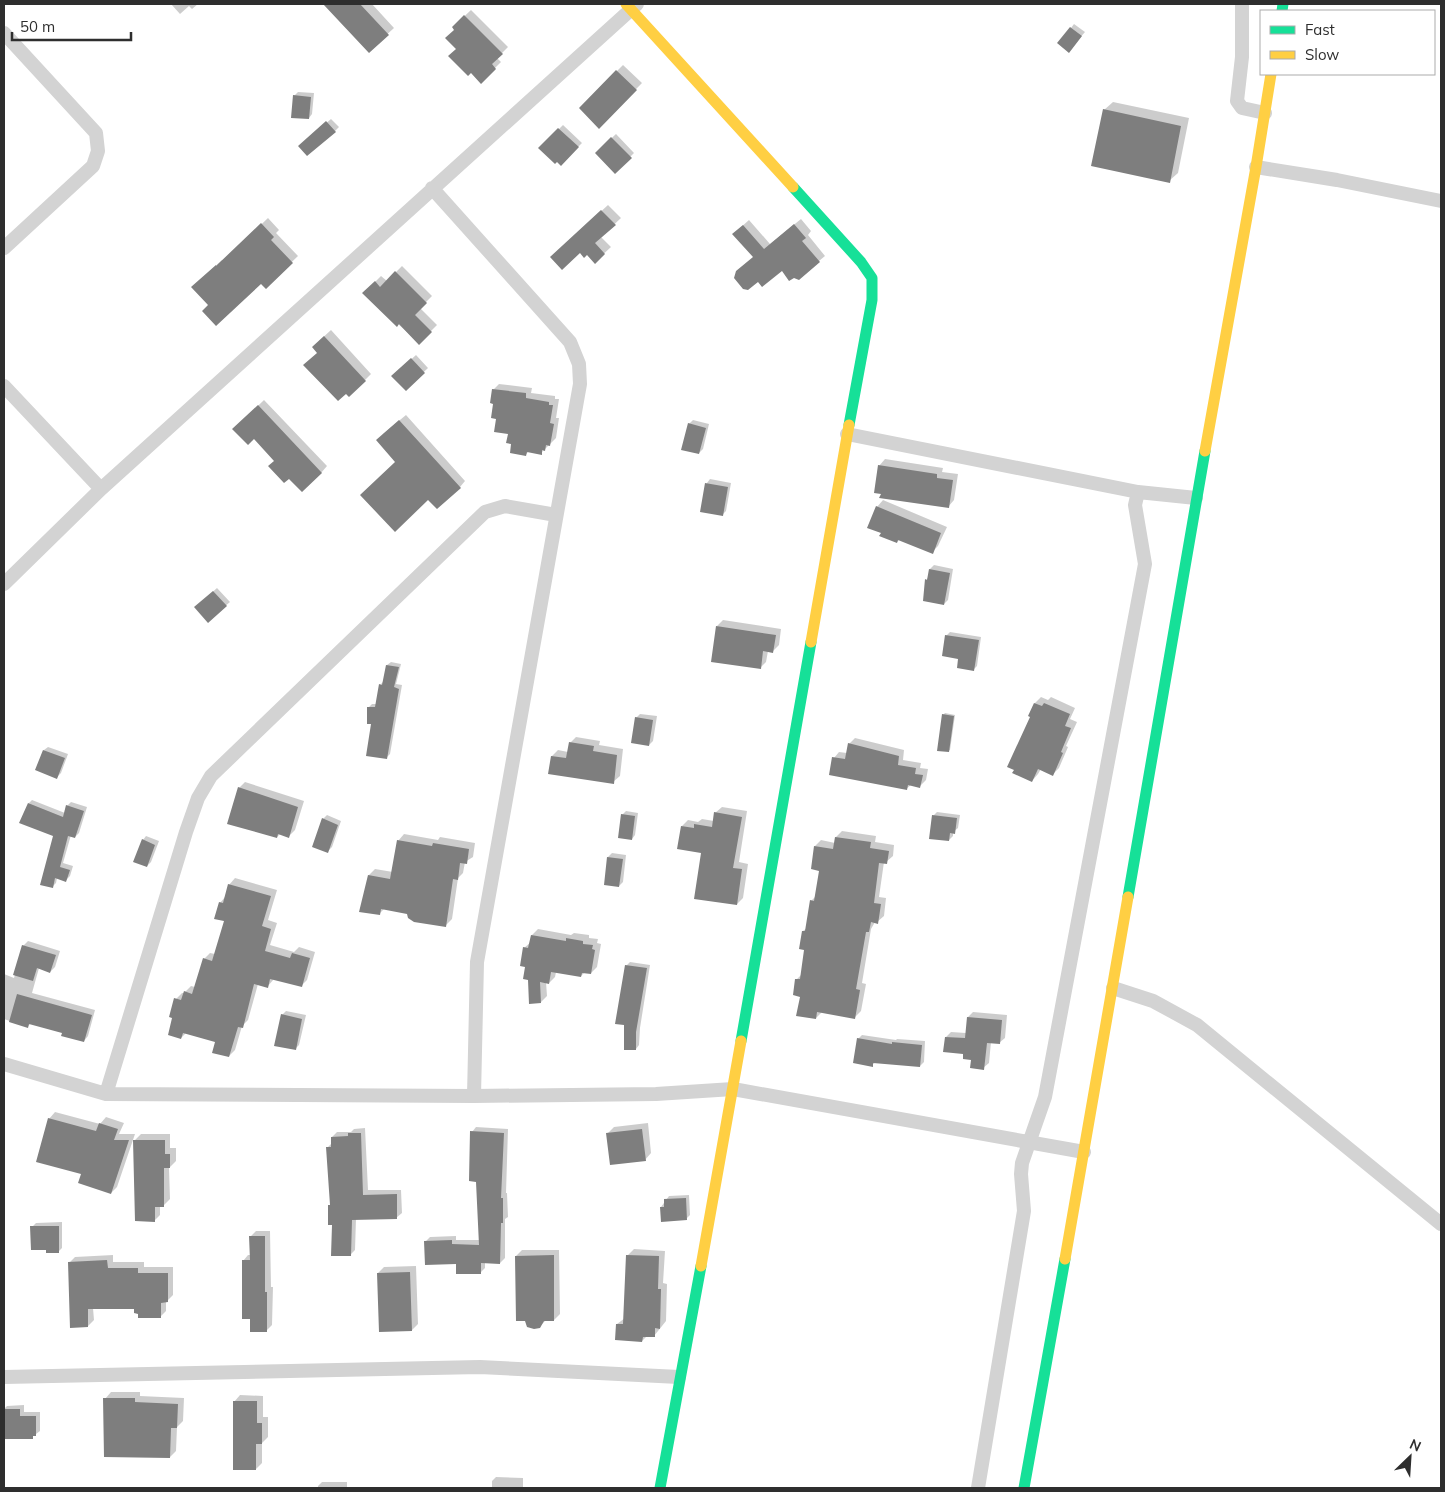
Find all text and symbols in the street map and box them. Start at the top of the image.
scale bar [12,10,131,42]
legend [1260,10,1435,75]
text: 50 m [20,17,55,36]
text: Fast [1305,20,1335,39]
text: Slow [1305,45,1339,64]
north arrow [1385,1432,1435,1482]
text: N [1407,1435,1424,1456]

